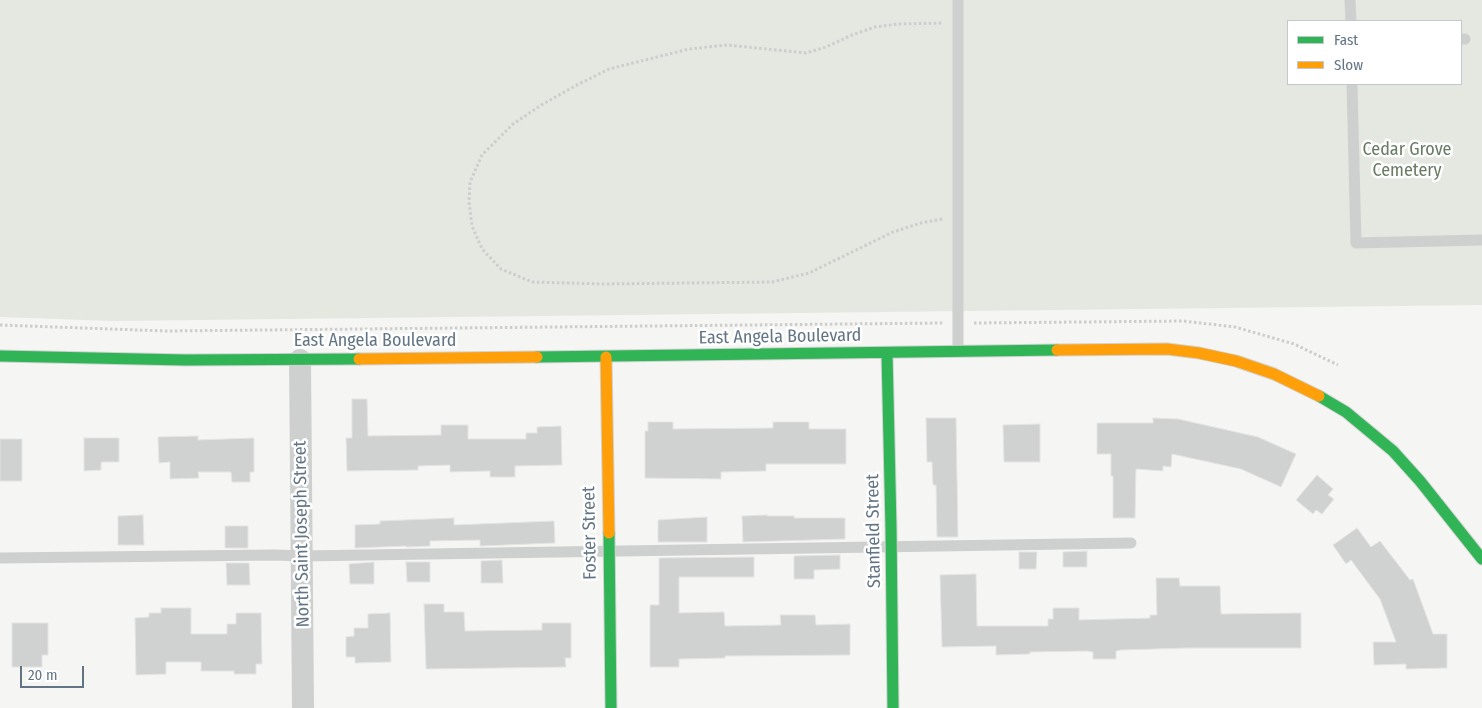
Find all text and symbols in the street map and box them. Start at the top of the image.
legend [1287,20,1462,85]
text: Fast [1334,31,1358,49]
text: Slow [1334,56,1363,74]
park label: Cedar Grove Cemetery [1363,139,1451,182]
street label: East Angela Boulevard [698,325,862,349]
street label: East Angela Boulevard [294,330,456,352]
street label: North Saint Joseph Street [290,440,314,628]
street label: Stanfield Street [862,474,886,588]
street label: Foster Street [578,486,602,580]
scale bar [22,656,86,688]
text: 20 m [28,666,58,684]

